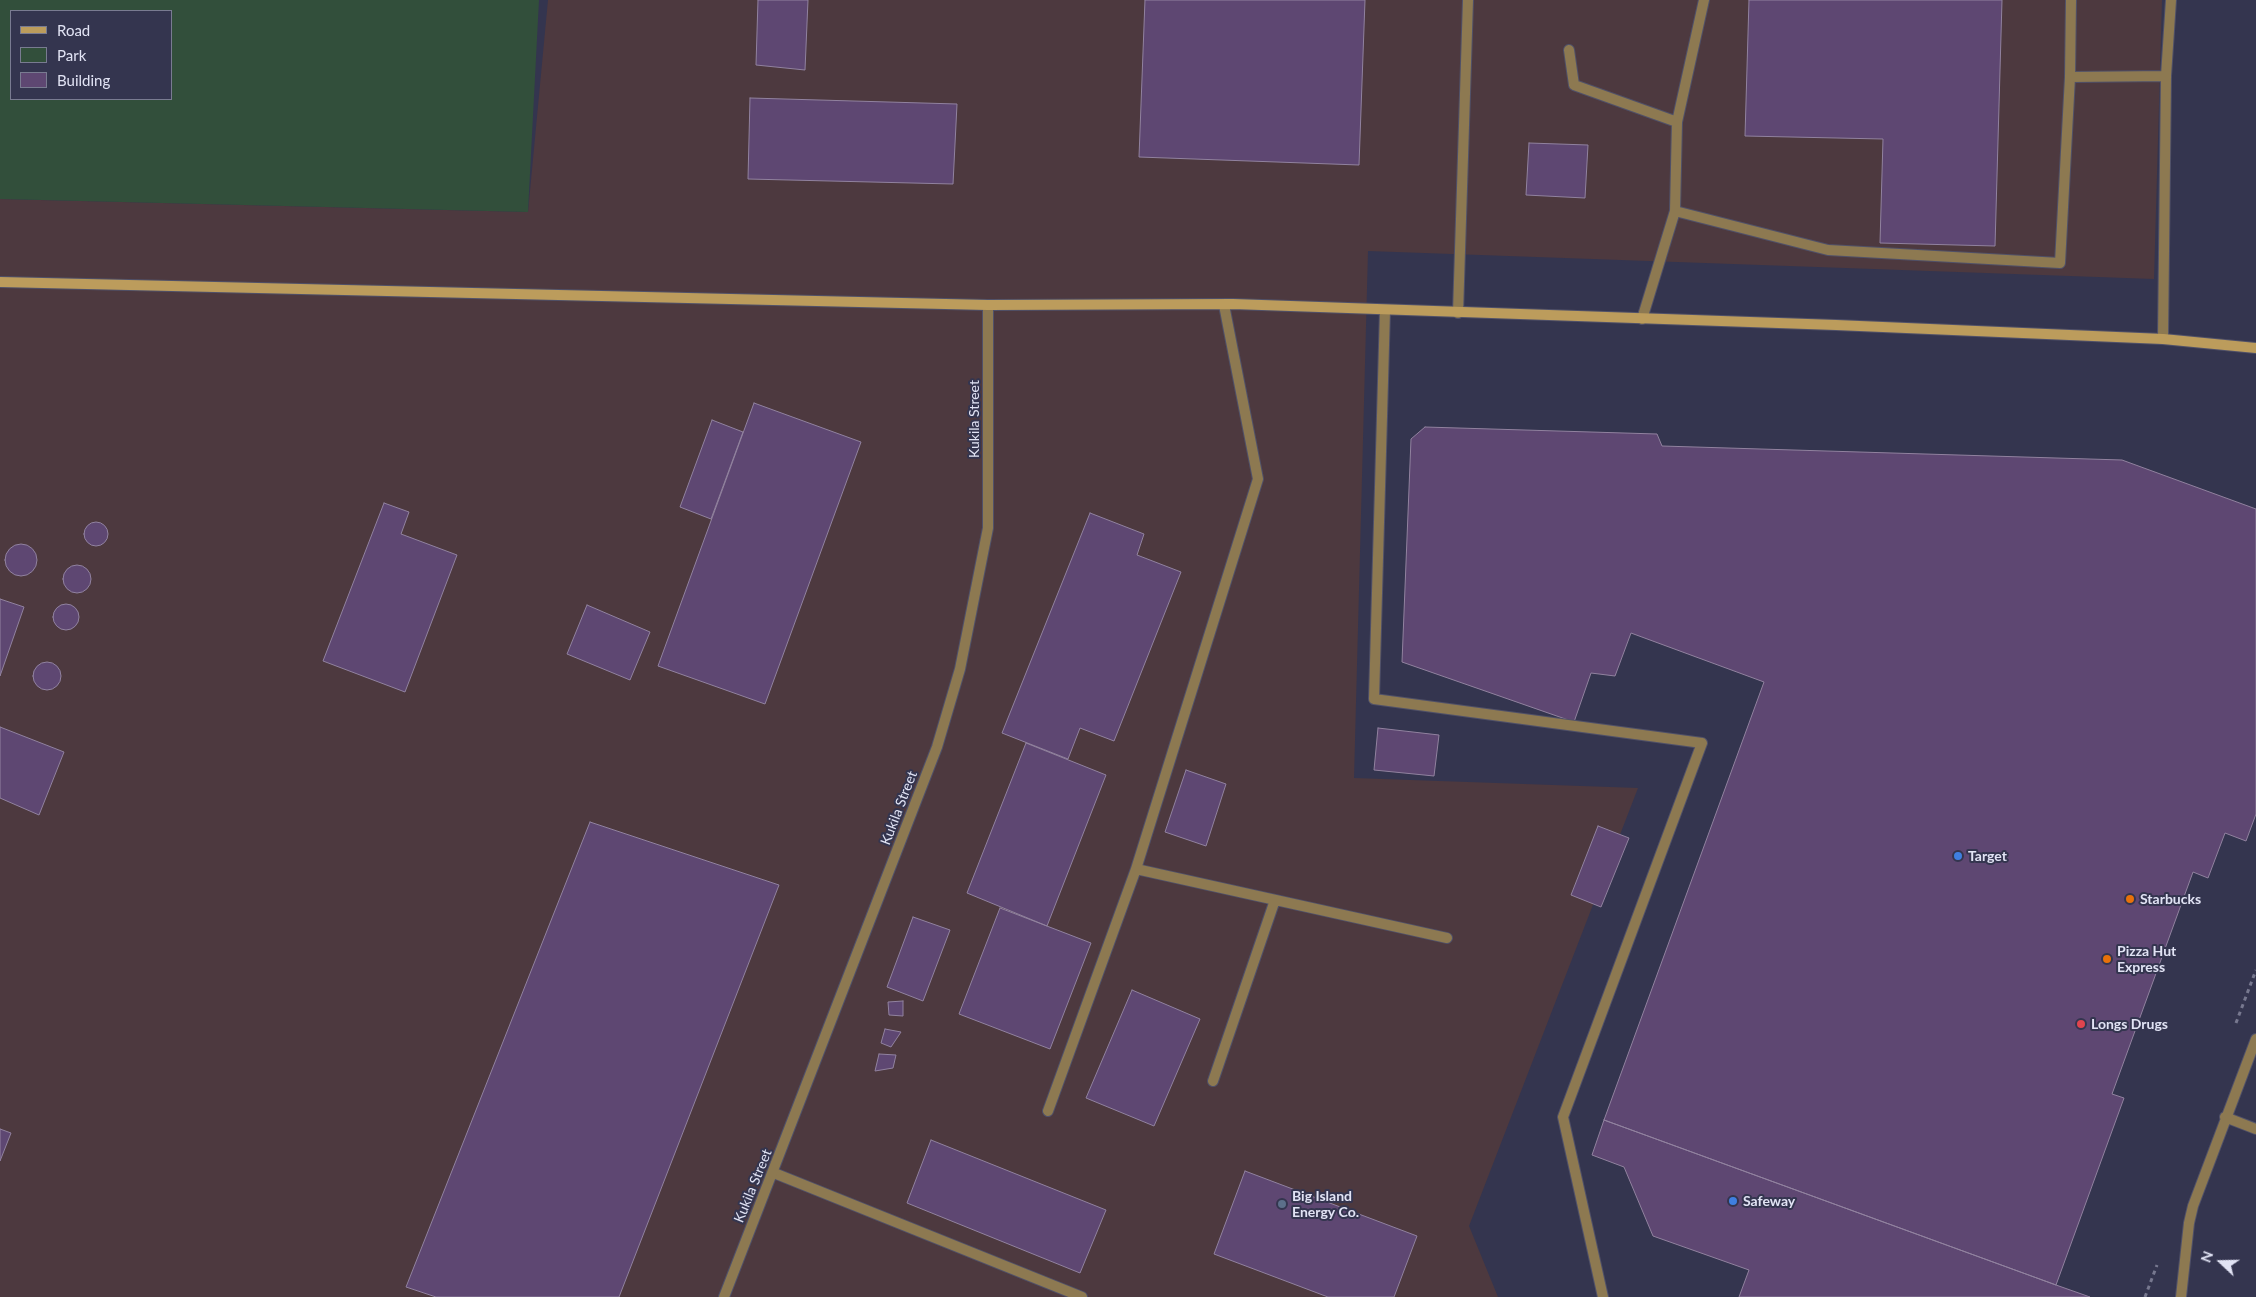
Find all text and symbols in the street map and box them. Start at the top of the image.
legend [10,10,172,100]
text: Road [57,21,90,39]
text: Park [57,46,86,64]
text: Building [57,71,110,89]
street label: Kukila Street [966,380,982,458]
street label: Kukila Street [877,769,921,847]
place label: Target [1968,848,2007,864]
marker: Target [1952,850,1964,862]
place label: Starbucks [2140,891,2201,907]
marker: Starbucks [2124,893,2136,905]
place label: Pizza Hut Express [2117,943,2176,976]
marker: Pizza Hut Express [2101,953,2113,965]
place label: Longs Drugs [2091,1016,2168,1032]
marker: Longs Drugs [2075,1018,2087,1030]
street label: Kukila Street [731,1147,775,1225]
place label: Big Island Energy Co. [1292,1188,1359,1220]
place label: Safeway [1743,1193,1795,1209]
marker: Safeway [1727,1195,1739,1207]
marker: Big Island Energy Co. [1276,1198,1288,1210]
north arrow [2196,1237,2246,1287]
text: N [2197,1248,2216,1265]

